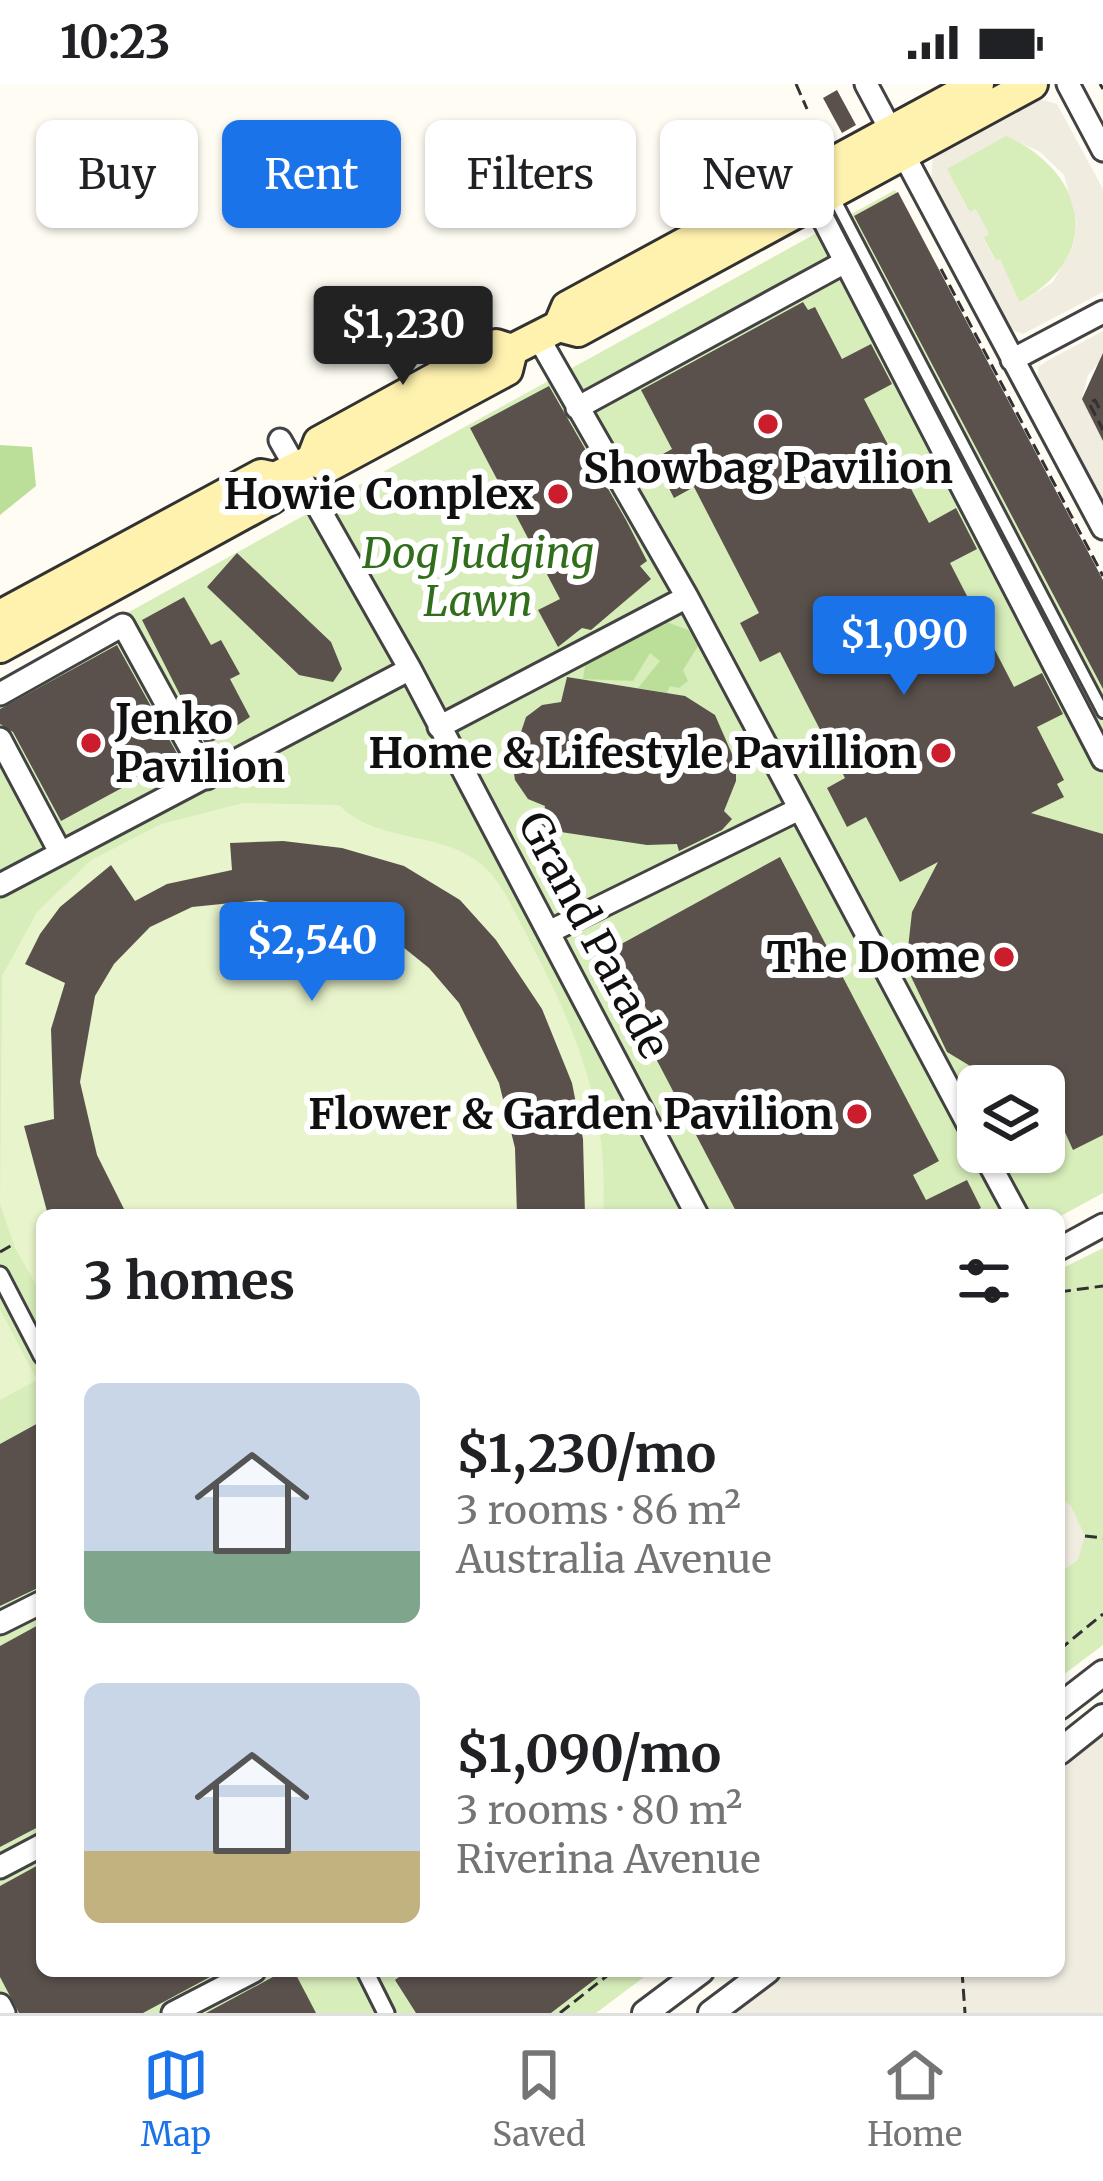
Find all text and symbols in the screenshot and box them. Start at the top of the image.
text: 10:23 [60,14,170,70]
chip: Buy [36,120,198,228]
chip: Rent [222,120,401,228]
chip: Filters [425,120,636,228]
chip: New [660,120,834,228]
pin: $1,230 [305,286,501,388]
text: $1,230 [341,300,465,349]
marker: Showbag Pavilion [755,411,781,437]
place label: Showbag Pavilion [583,442,953,494]
place label: Howie Conplex [224,468,534,520]
marker: Howie Conplex [545,481,571,507]
park label: Dog Judging Lawn [361,527,594,627]
pin: $1,090 [806,596,1002,698]
text: $1,090 [840,610,968,659]
place label: Jenko Pavilion [114,693,285,793]
place label: Home & Lifestyle Pavillion [369,727,917,779]
marker: Jenko Pavilion [78,730,104,756]
marker: Home & Lifestyle Pavillion [928,740,954,766]
street label: Grand Parade [507,803,681,1067]
pin: $2,540 [214,902,410,1004]
text: $2,540 [247,916,377,965]
place label: The Dome [766,931,980,983]
marker: The Dome [991,944,1017,970]
map controls [957,1065,1065,1173]
button: layers [957,1065,1065,1173]
place label: Flower & Garden Pavilion [308,1088,833,1140]
marker: Flower & Garden Pavilion [844,1101,870,1127]
icon: filters [951,1248,1017,1314]
text: 3 homes [84,1249,295,1313]
text: $1,230/mo [456,1422,716,1486]
icon: home [180,1431,324,1575]
text: 3 rooms · 86 m² [456,1486,741,1535]
text: Australia Avenue [456,1535,772,1584]
text: $1,090/mo [456,1722,721,1786]
icon: home [180,1731,324,1875]
text: 3 rooms · 80 m² [456,1786,742,1835]
text: Riverina Avenue [456,1835,761,1884]
tab: Map [141,2042,211,2155]
tab: Saved [492,2042,586,2155]
tab: Home [867,2042,962,2155]

